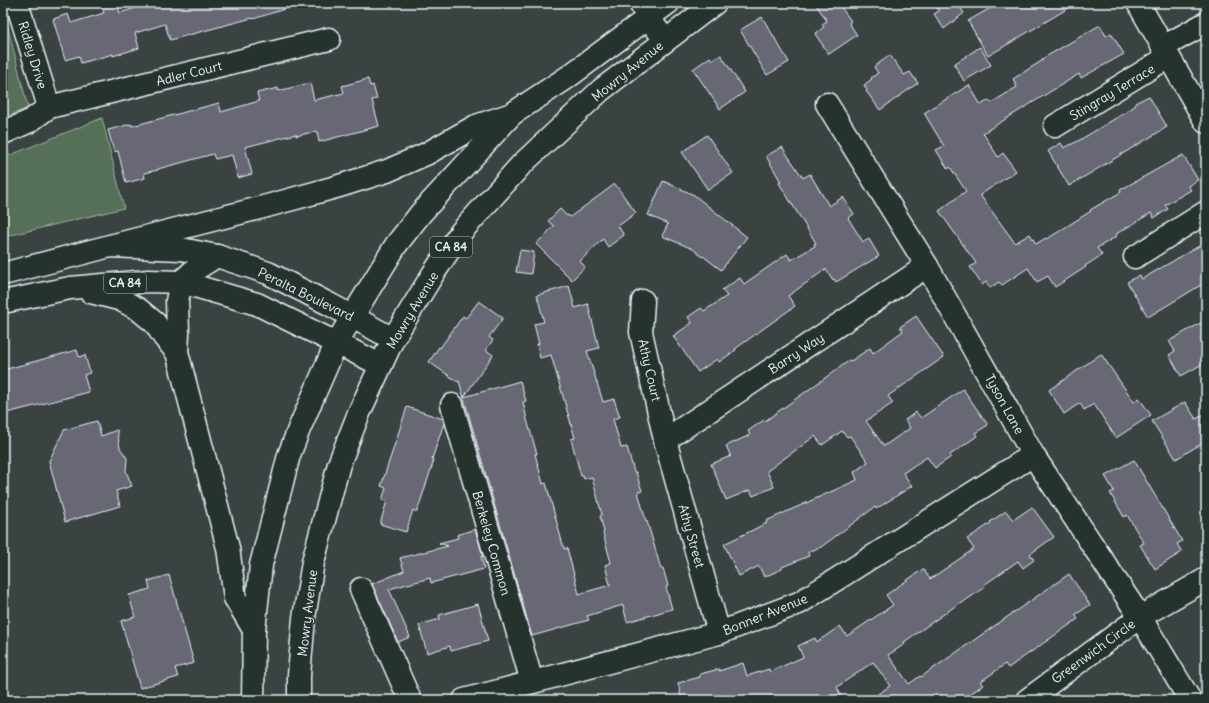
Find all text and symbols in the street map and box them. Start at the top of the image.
street label: Ridley Drive [14,19,51,91]
street label: Mowry Avenue [588,37,667,105]
street label: Adler Court [154,57,224,90]
street label: Stingray Terrace [1067,60,1158,124]
road number: CA 84 [430,237,472,257]
street label: Peralta Boulevard [255,264,357,325]
street label: Mowry Avenue [383,268,442,352]
road number: CA 84 [104,273,146,293]
street label: Barry Way [765,329,827,378]
street label: Athy Court [634,337,665,404]
street label: Tyson Lane [981,371,1028,437]
street label: Berkeley Common [468,489,515,598]
street label: Athy Street [674,502,709,570]
street label: Mowry Avenue [294,569,321,657]
street label: Bonner Avenue [720,590,810,639]
street label: Greenwich Circle [1048,615,1138,687]

